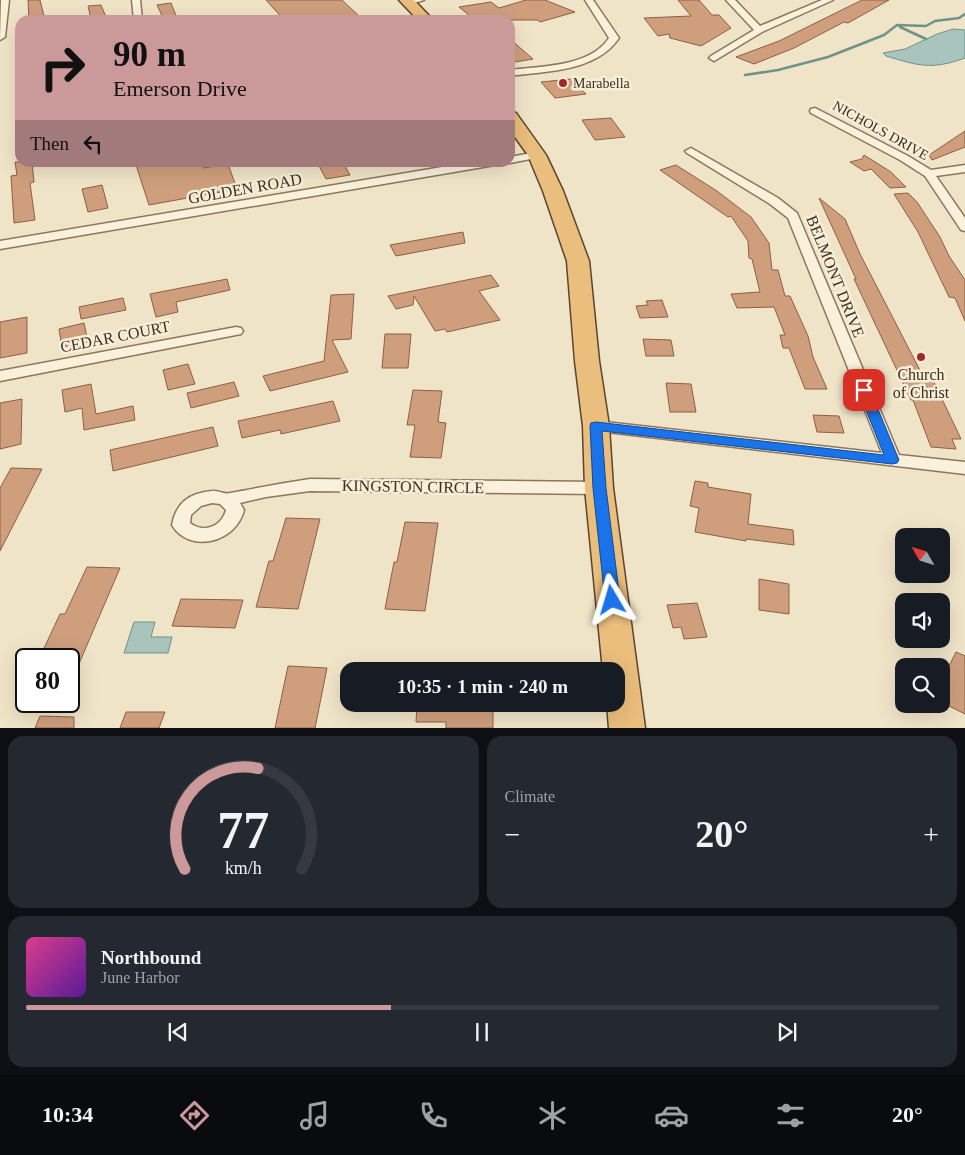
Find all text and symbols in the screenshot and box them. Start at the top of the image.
icon: right [30,35,95,100]
text: 90 m [113,35,186,74]
text: Emerson Drive [113,76,247,101]
place label: Marabella [573,76,631,91]
marker: Marabella [557,77,569,89]
street label: NICHOLS DRIVE [830,98,931,163]
icon: left [79,130,107,158]
text: Then [30,133,69,154]
street label: GOLDEN ROAD [187,170,303,207]
street label: BELMONT DRIVE [803,213,868,340]
street label: CEDAR COURT [59,317,172,355]
marker: Church of Christ [915,351,927,363]
place label: Church of Christ [893,366,950,401]
pin [843,369,885,411]
icon: arrive [850,376,878,404]
street label: KINGSTON CIRCLE [342,477,484,496]
north arrow [895,528,950,582]
map controls [895,528,950,713]
position arrow [585,573,637,625]
button: sound [895,593,950,648]
speed limit sign: 80 [15,648,80,713]
button: search [895,658,950,713]
text: 10:35 · 1 min · 240 m [397,676,568,697]
text: Climate [505,788,555,805]
text: 77 [217,802,269,859]
text: 20° [695,813,748,855]
text: − [505,819,520,850]
text: + [923,819,939,850]
text: km/h [225,858,262,878]
text: Northbound [101,947,201,968]
text: June Harbor [101,969,180,986]
icon: previous [164,1018,192,1046]
icon: pause [468,1018,496,1046]
icon: next [773,1018,801,1046]
icon: directions [177,1098,212,1133]
icon: music [297,1098,332,1133]
icon: phone [416,1098,451,1133]
icon: climate [535,1098,570,1133]
icon: car [654,1098,689,1133]
icon: filters [773,1098,808,1133]
text: 10:34 [42,1102,93,1127]
text: 20° [892,1102,923,1127]

